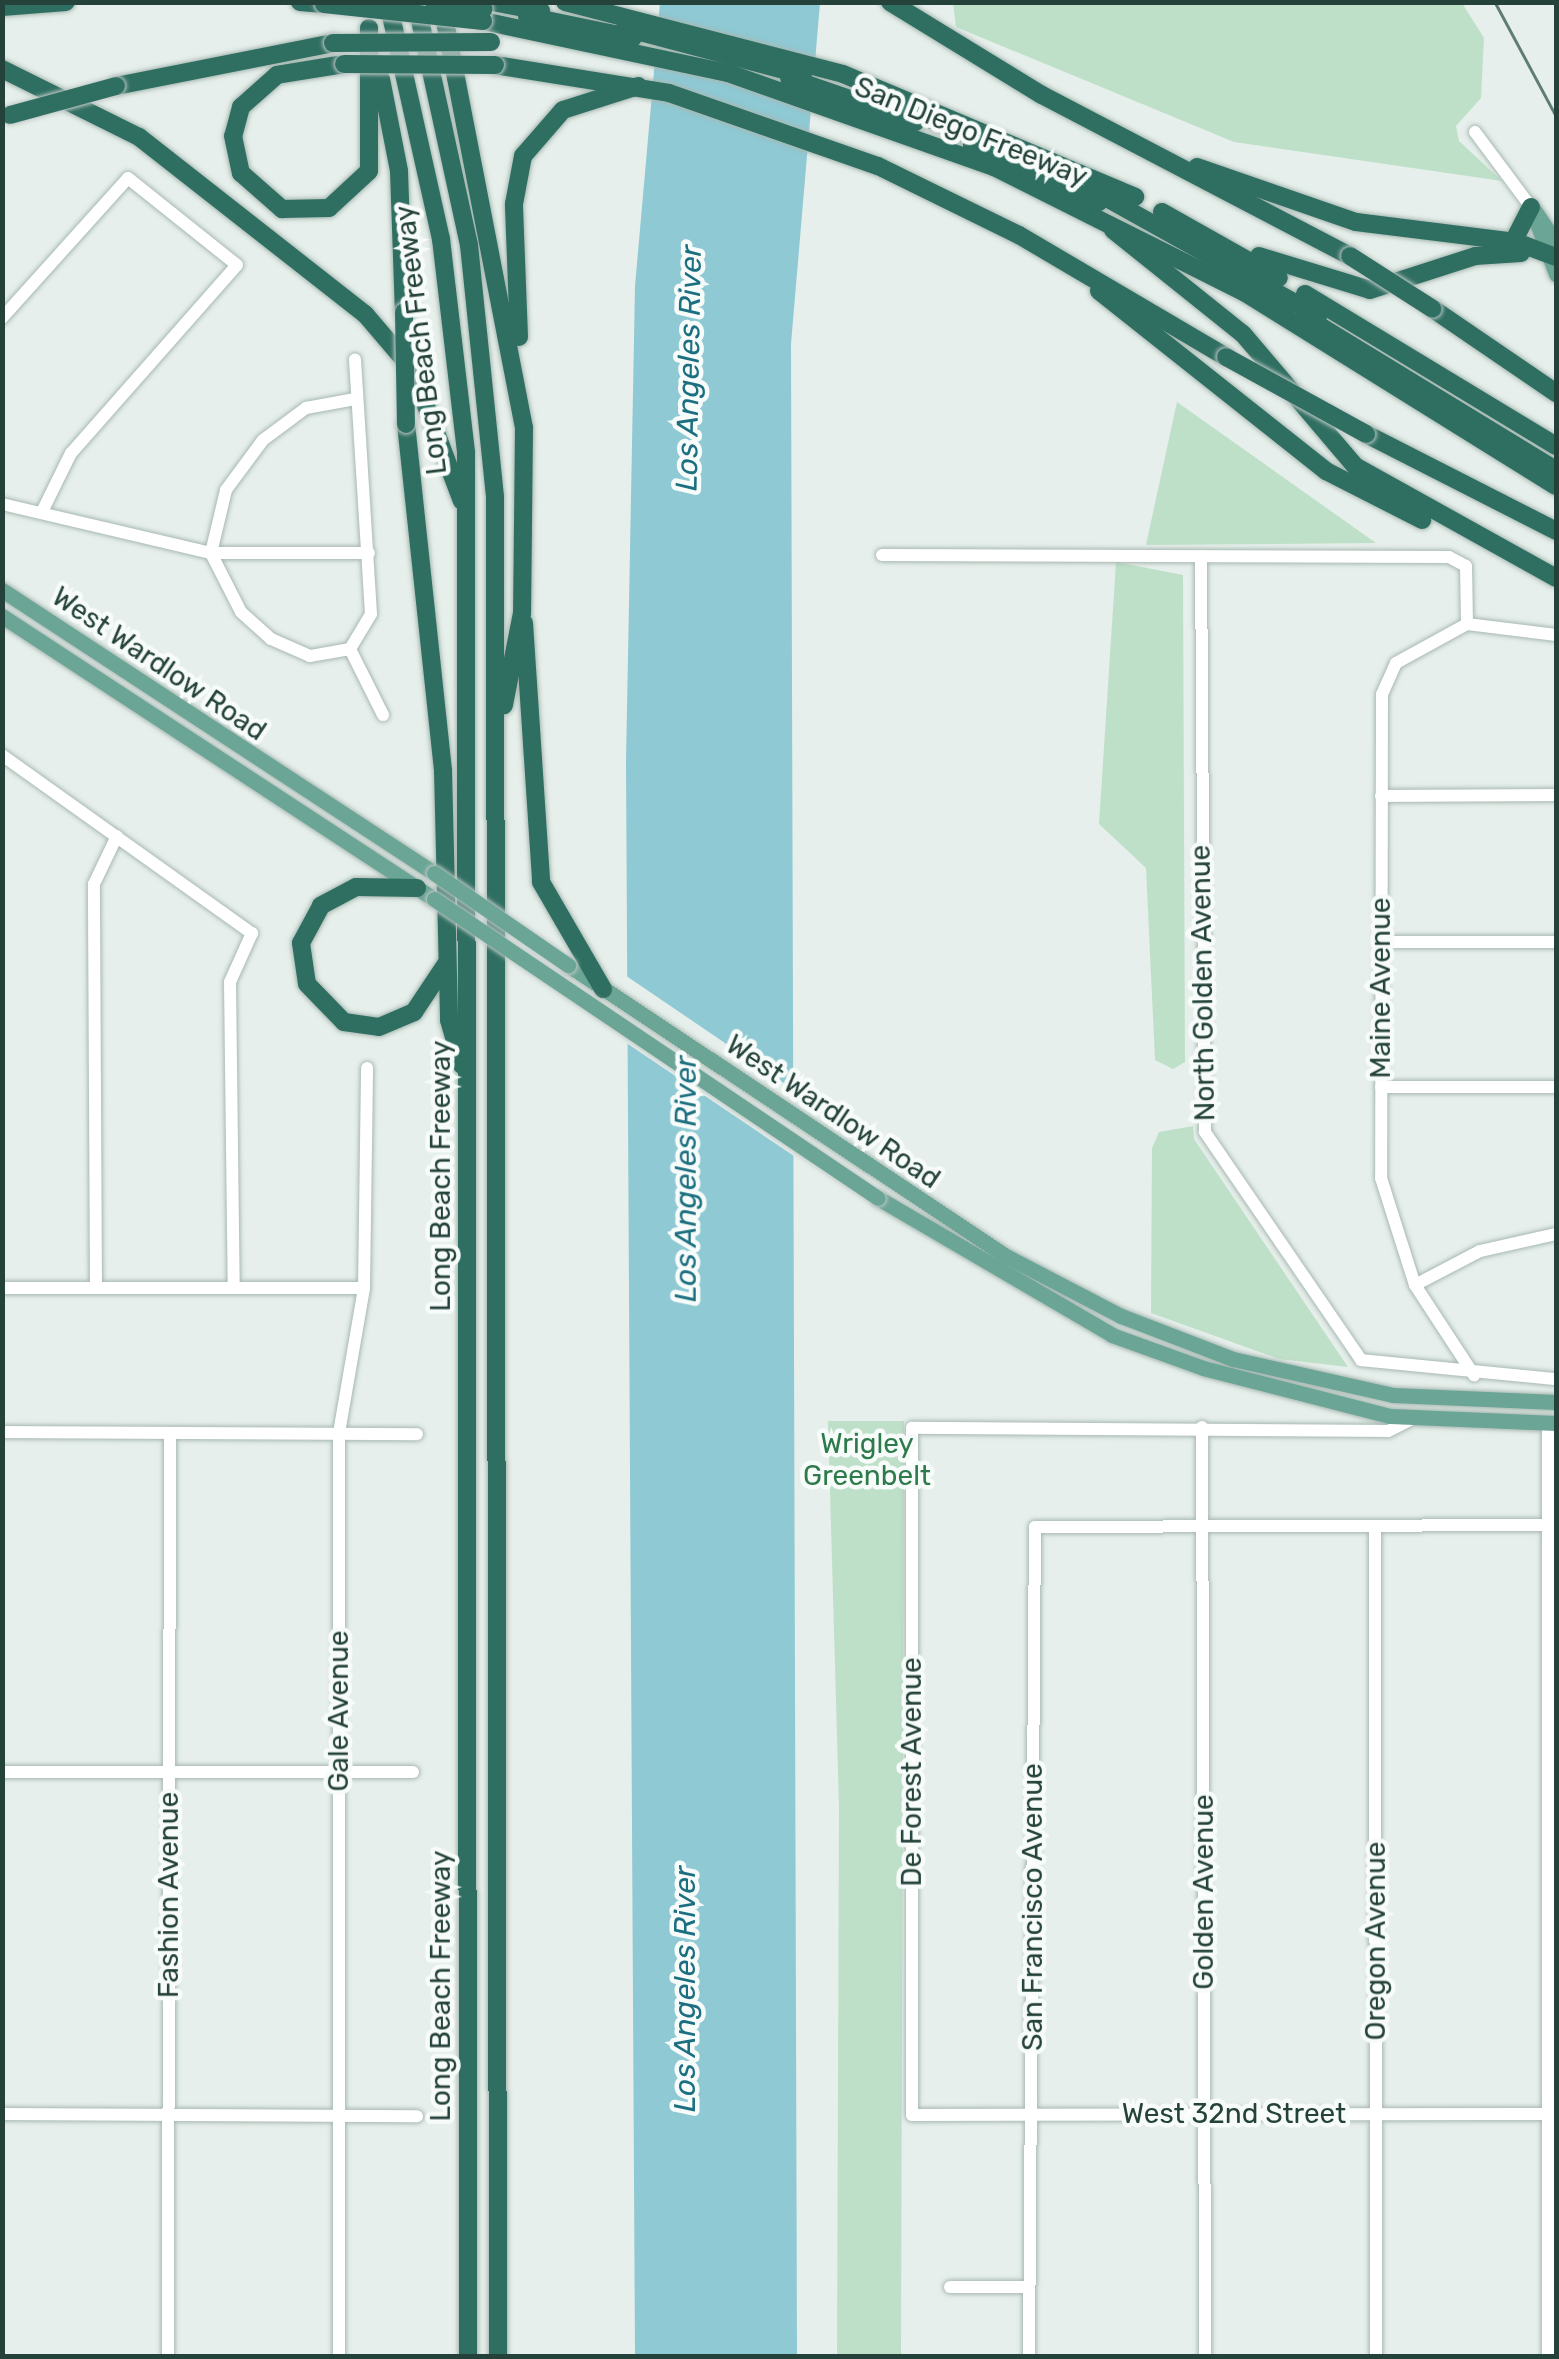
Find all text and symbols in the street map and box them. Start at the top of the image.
street label: San Diego Freeway [850,70,1092,194]
street label: Long Beach Freeway [388,203,454,477]
water label: Los Angeles River [669,244,709,492]
street label: West Wardlow Road [45,580,273,748]
street label: North Golden Avenue [1184,844,1222,1122]
street label: Maine Avenue [1364,897,1398,1079]
street label: West Wardlow Road [719,1028,947,1196]
street label: Long Beach Freeway [424,1040,458,1312]
water label: Los Angeles River [668,1055,704,1303]
park label: Wrigley Greenbelt [803,1427,931,1493]
street label: Gale Avenue [322,1630,356,1792]
street label: De Forest Avenue [895,1657,929,1887]
street label: San Francisco Avenue [1016,1763,1050,2051]
street label: Fashion Avenue [152,1791,186,1999]
street label: Golden Avenue [1187,1794,1221,1990]
street label: Oregon Avenue [1359,1841,1393,2041]
street label: Long Beach Freeway [424,1850,458,2122]
water label: Los Angeles River [667,1865,703,2113]
street label: West 32nd Street [1122,2097,1346,2131]

